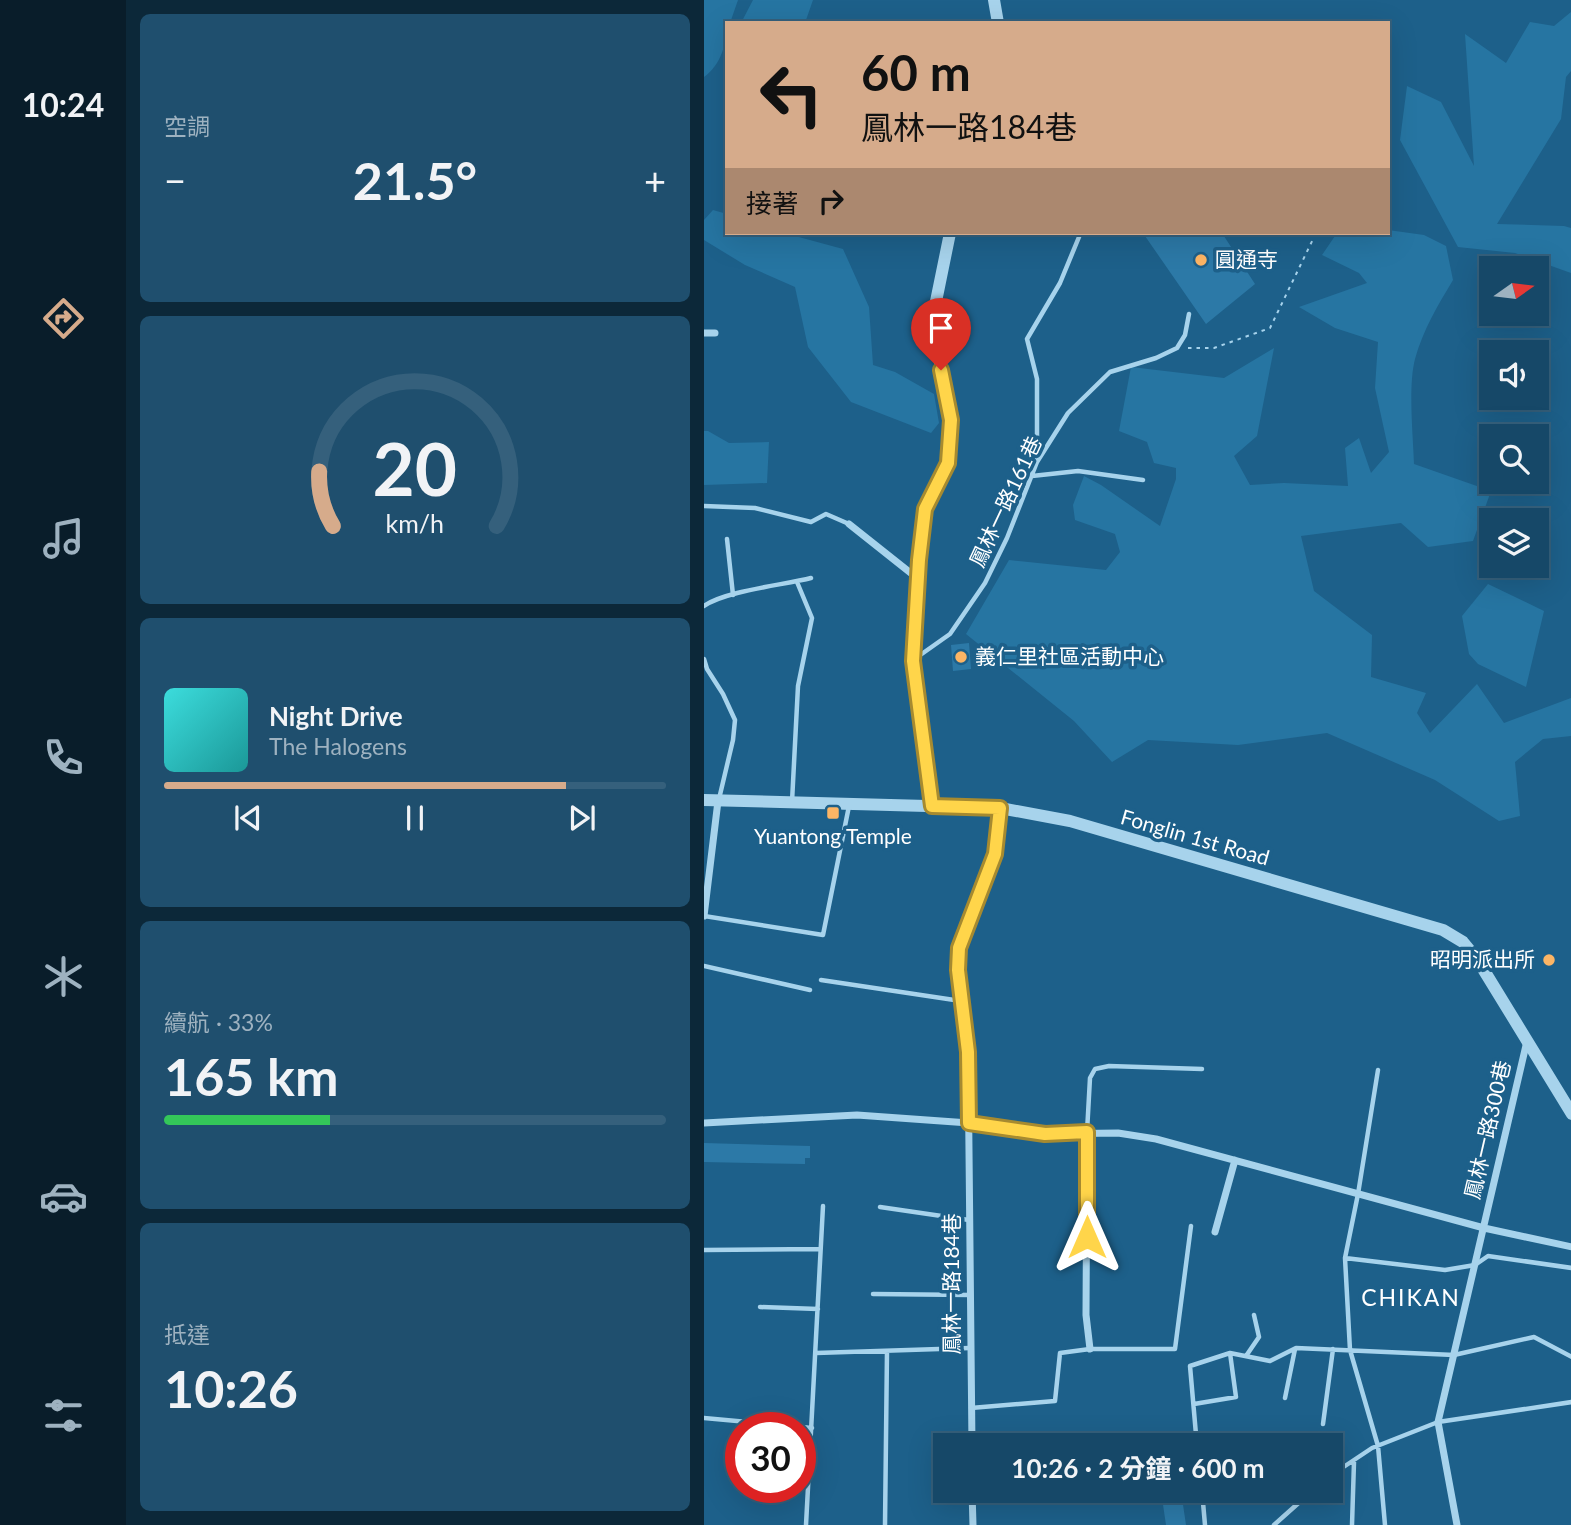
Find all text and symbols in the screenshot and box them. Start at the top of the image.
text: 60 m [861,43,971,101]
icon: left [746,49,837,140]
text: 10:24 [22,85,104,124]
text: 鳳林一路184巷 [861,107,1077,146]
text: 空調 [164,112,210,140]
text: 21.5° [353,149,477,211]
text: − [164,157,186,203]
text: + [644,157,666,203]
icon: right [812,182,850,220]
text: 接著 [746,187,798,219]
place label: 圓通寺 [1215,246,1278,271]
marker: 圓通寺 [1193,252,1209,268]
north arrow [1479,256,1549,326]
map controls [1479,256,1549,578]
icon: directions [39,294,88,343]
pin [911,298,971,370]
icon: arrive [922,309,960,347]
button: sound [1479,340,1549,410]
button: search [1479,424,1549,494]
text: 20 [373,425,457,513]
street label: 鳳林一路161巷 [963,432,1046,571]
text: km/h [386,508,444,538]
button: layers [1479,508,1549,578]
icon: music [39,514,88,563]
place label: 義仁里社區活動中心 [975,643,1164,668]
marker: 義仁里社區活動中心 [953,649,969,665]
text: Night Drive [269,700,403,732]
text: The Halogens [269,732,407,760]
icon: phone [39,733,88,782]
icon: previous [229,799,267,837]
icon: pause [396,799,434,837]
icon: next [563,799,601,837]
street label: Fonglin 1st Road [1118,803,1273,870]
marker: Yuantong Temple [825,805,841,821]
place label: Yuantong Temple [754,823,912,848]
place label: 昭明派出所 [1430,946,1535,971]
icon: climate [39,952,88,1001]
marker: 昭明派出所 [1541,952,1557,968]
text: 續航 · 33% [164,1008,273,1036]
text: 165 km [164,1045,338,1107]
street label: 鳳林一路300巷 [1458,1058,1515,1201]
icon: car [39,1172,88,1221]
position arrow [1050,1200,1124,1274]
street label: 鳳林一路184巷 [938,1213,963,1355]
district label: CHIKAN [1361,1283,1461,1311]
text: 抵達 [164,1320,210,1348]
text: 10:26 [164,1357,298,1419]
icon: filters [39,1391,88,1440]
speed limit sign: 30 [725,1412,816,1503]
text: 10:26 · 2 分鐘 · 600 m [1011,1452,1265,1484]

